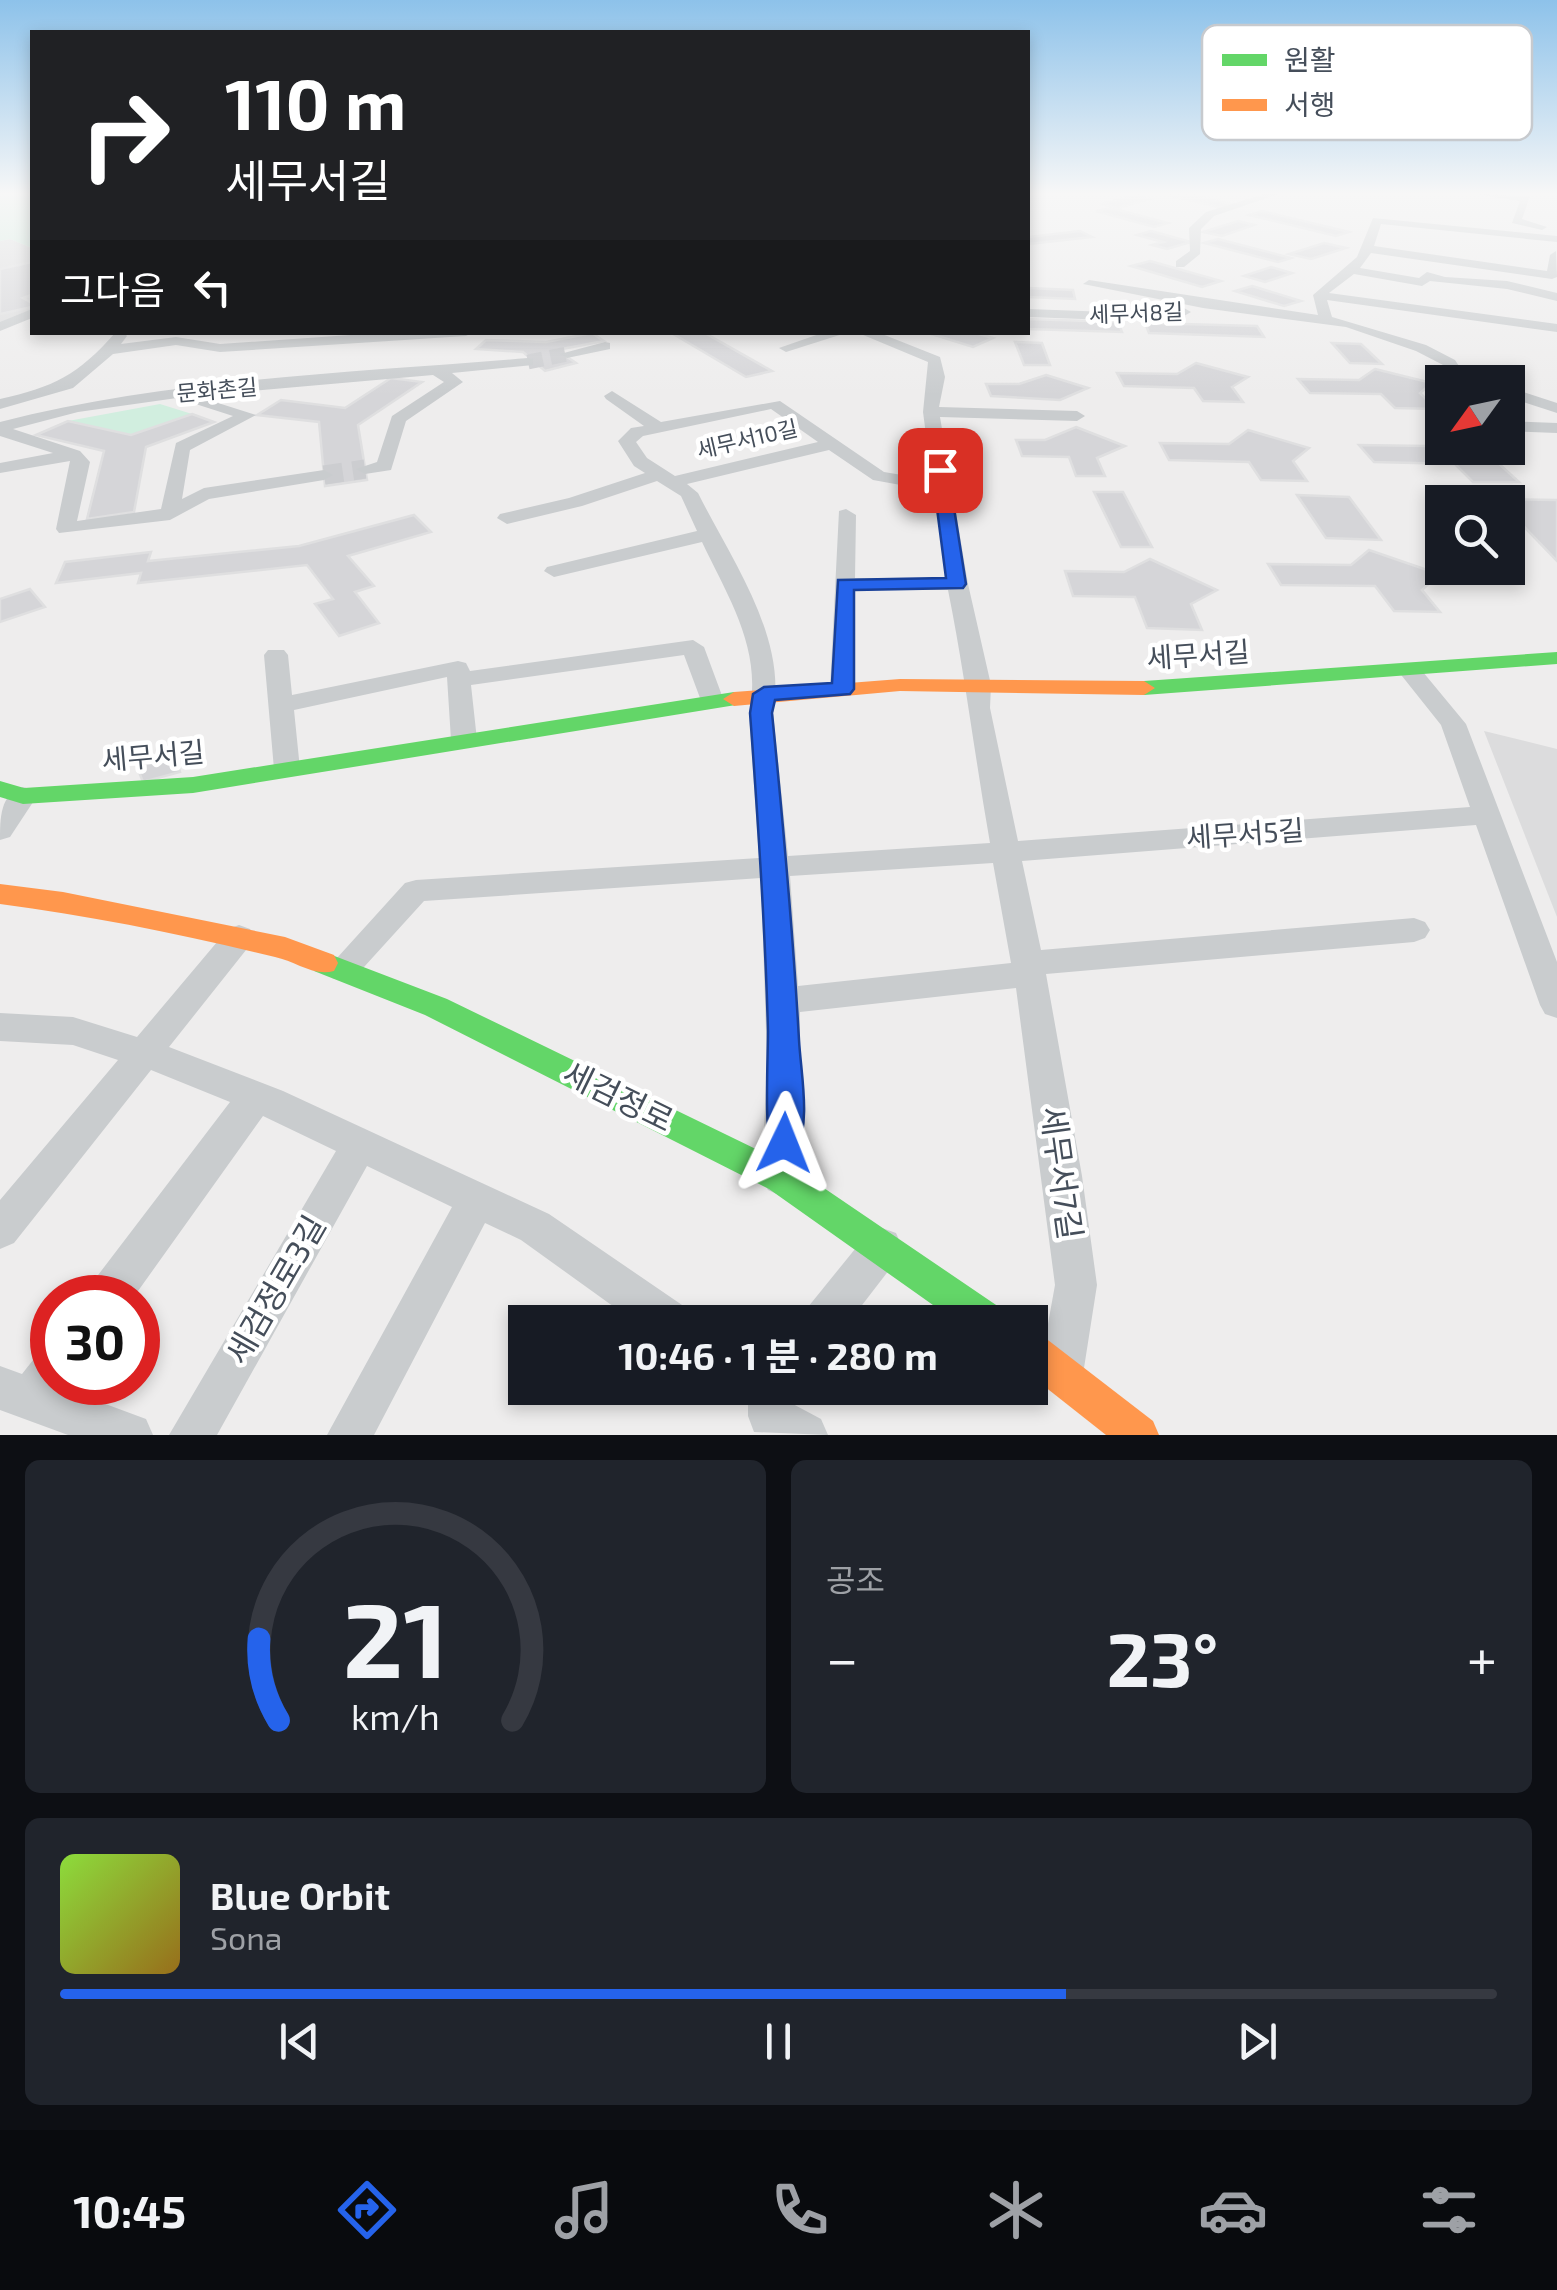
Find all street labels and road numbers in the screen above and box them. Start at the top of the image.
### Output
street label: 세무서8길 [1088,297,1184,327]
street label: 문화촌길 [175,373,258,405]
street label: 세무서10길 [694,414,800,462]
street label: 세무서길 [1145,633,1251,675]
street label: 세무서길 [100,734,206,776]
street label: 세무서5길 [1185,812,1305,854]
street label: 세검정로 [558,1052,680,1138]
street label: 세무서7길 [1035,1104,1091,1242]
street label: 세검정로3길 [217,1208,332,1370]

